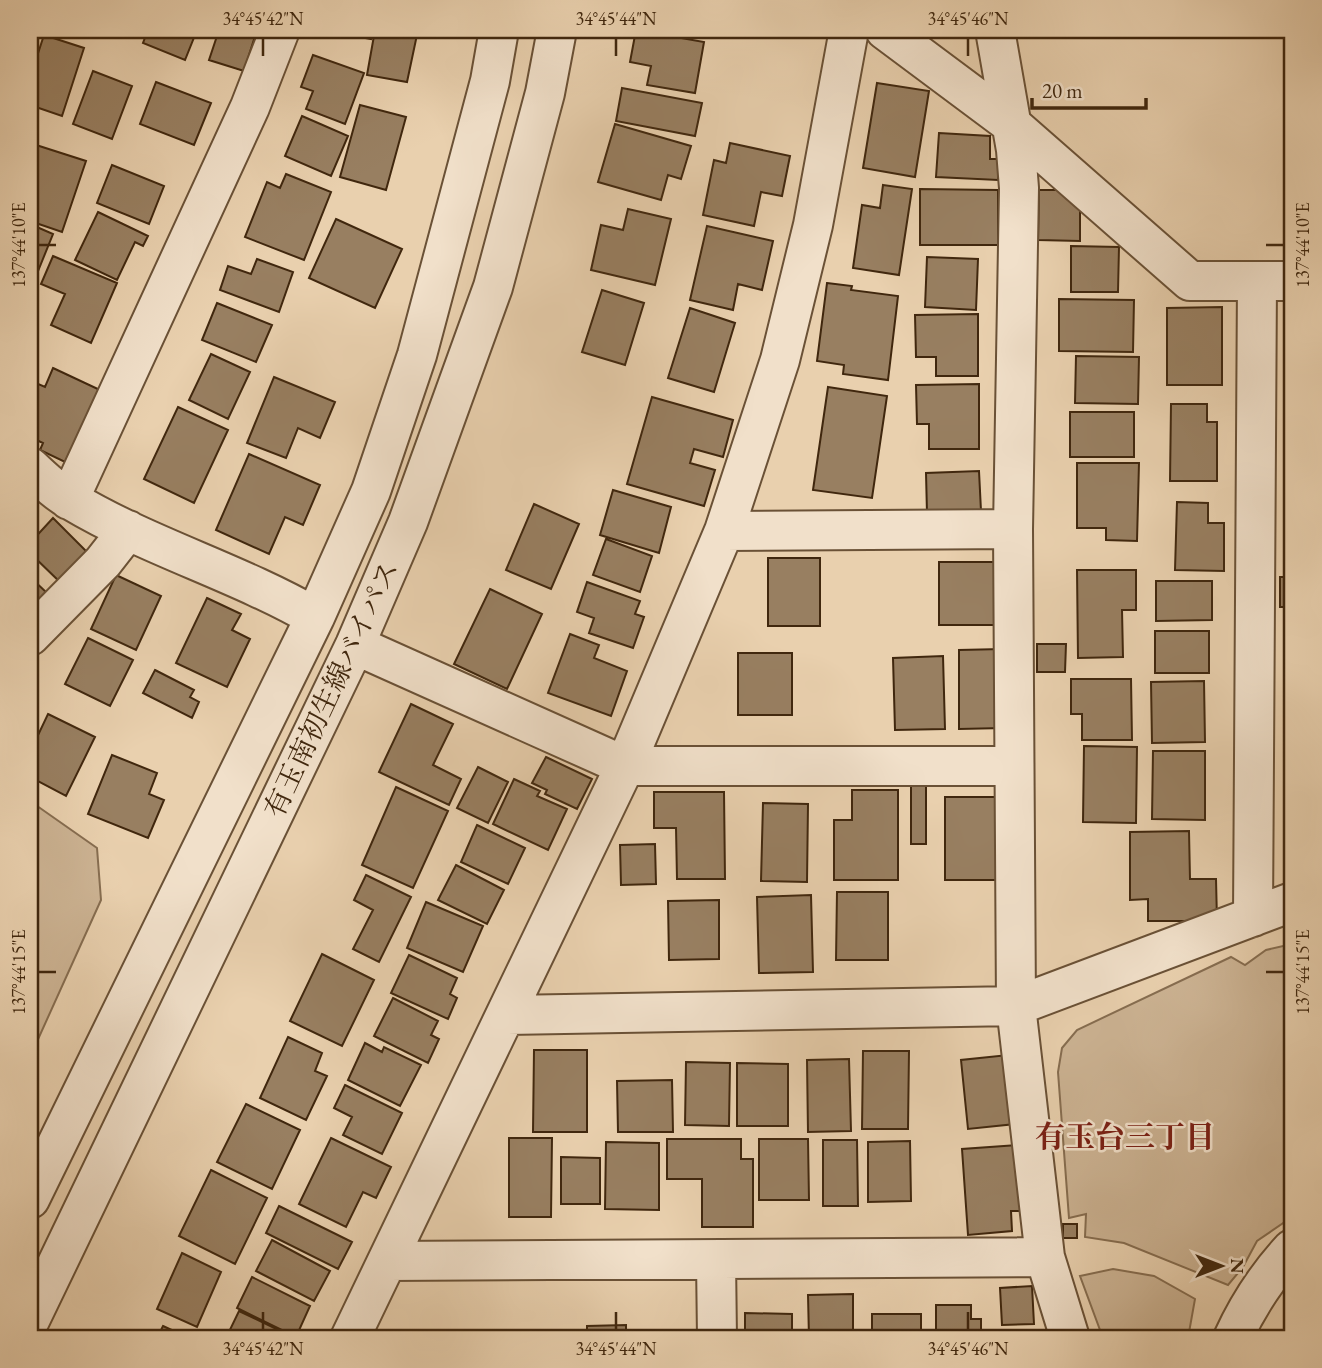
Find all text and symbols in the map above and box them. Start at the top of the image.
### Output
text: 34°45'42"N [223,7,304,30]
text: 34°45'44"N [576,7,657,30]
text: 34°45'46"N [928,7,1009,30]
scale bar [1032,66,1145,110]
text: 20 m [1042,77,1083,104]
text: 137°44'10"E [7,202,30,288]
text: 137°44'10"E [1291,202,1314,288]
street label: 有玉南初生線バイパス [256,555,406,823]
text: 137°44'15"E [7,929,30,1015]
text: 137°44'15"E [1291,929,1314,1015]
district label: 有玉台三丁目 [1035,1117,1215,1156]
north arrow [1186,1232,1256,1302]
text: N [1225,1258,1250,1274]
text: 34°45'42"N [223,1337,304,1360]
text: 34°45'44"N [576,1337,657,1360]
text: 34°45'46"N [928,1337,1009,1360]

